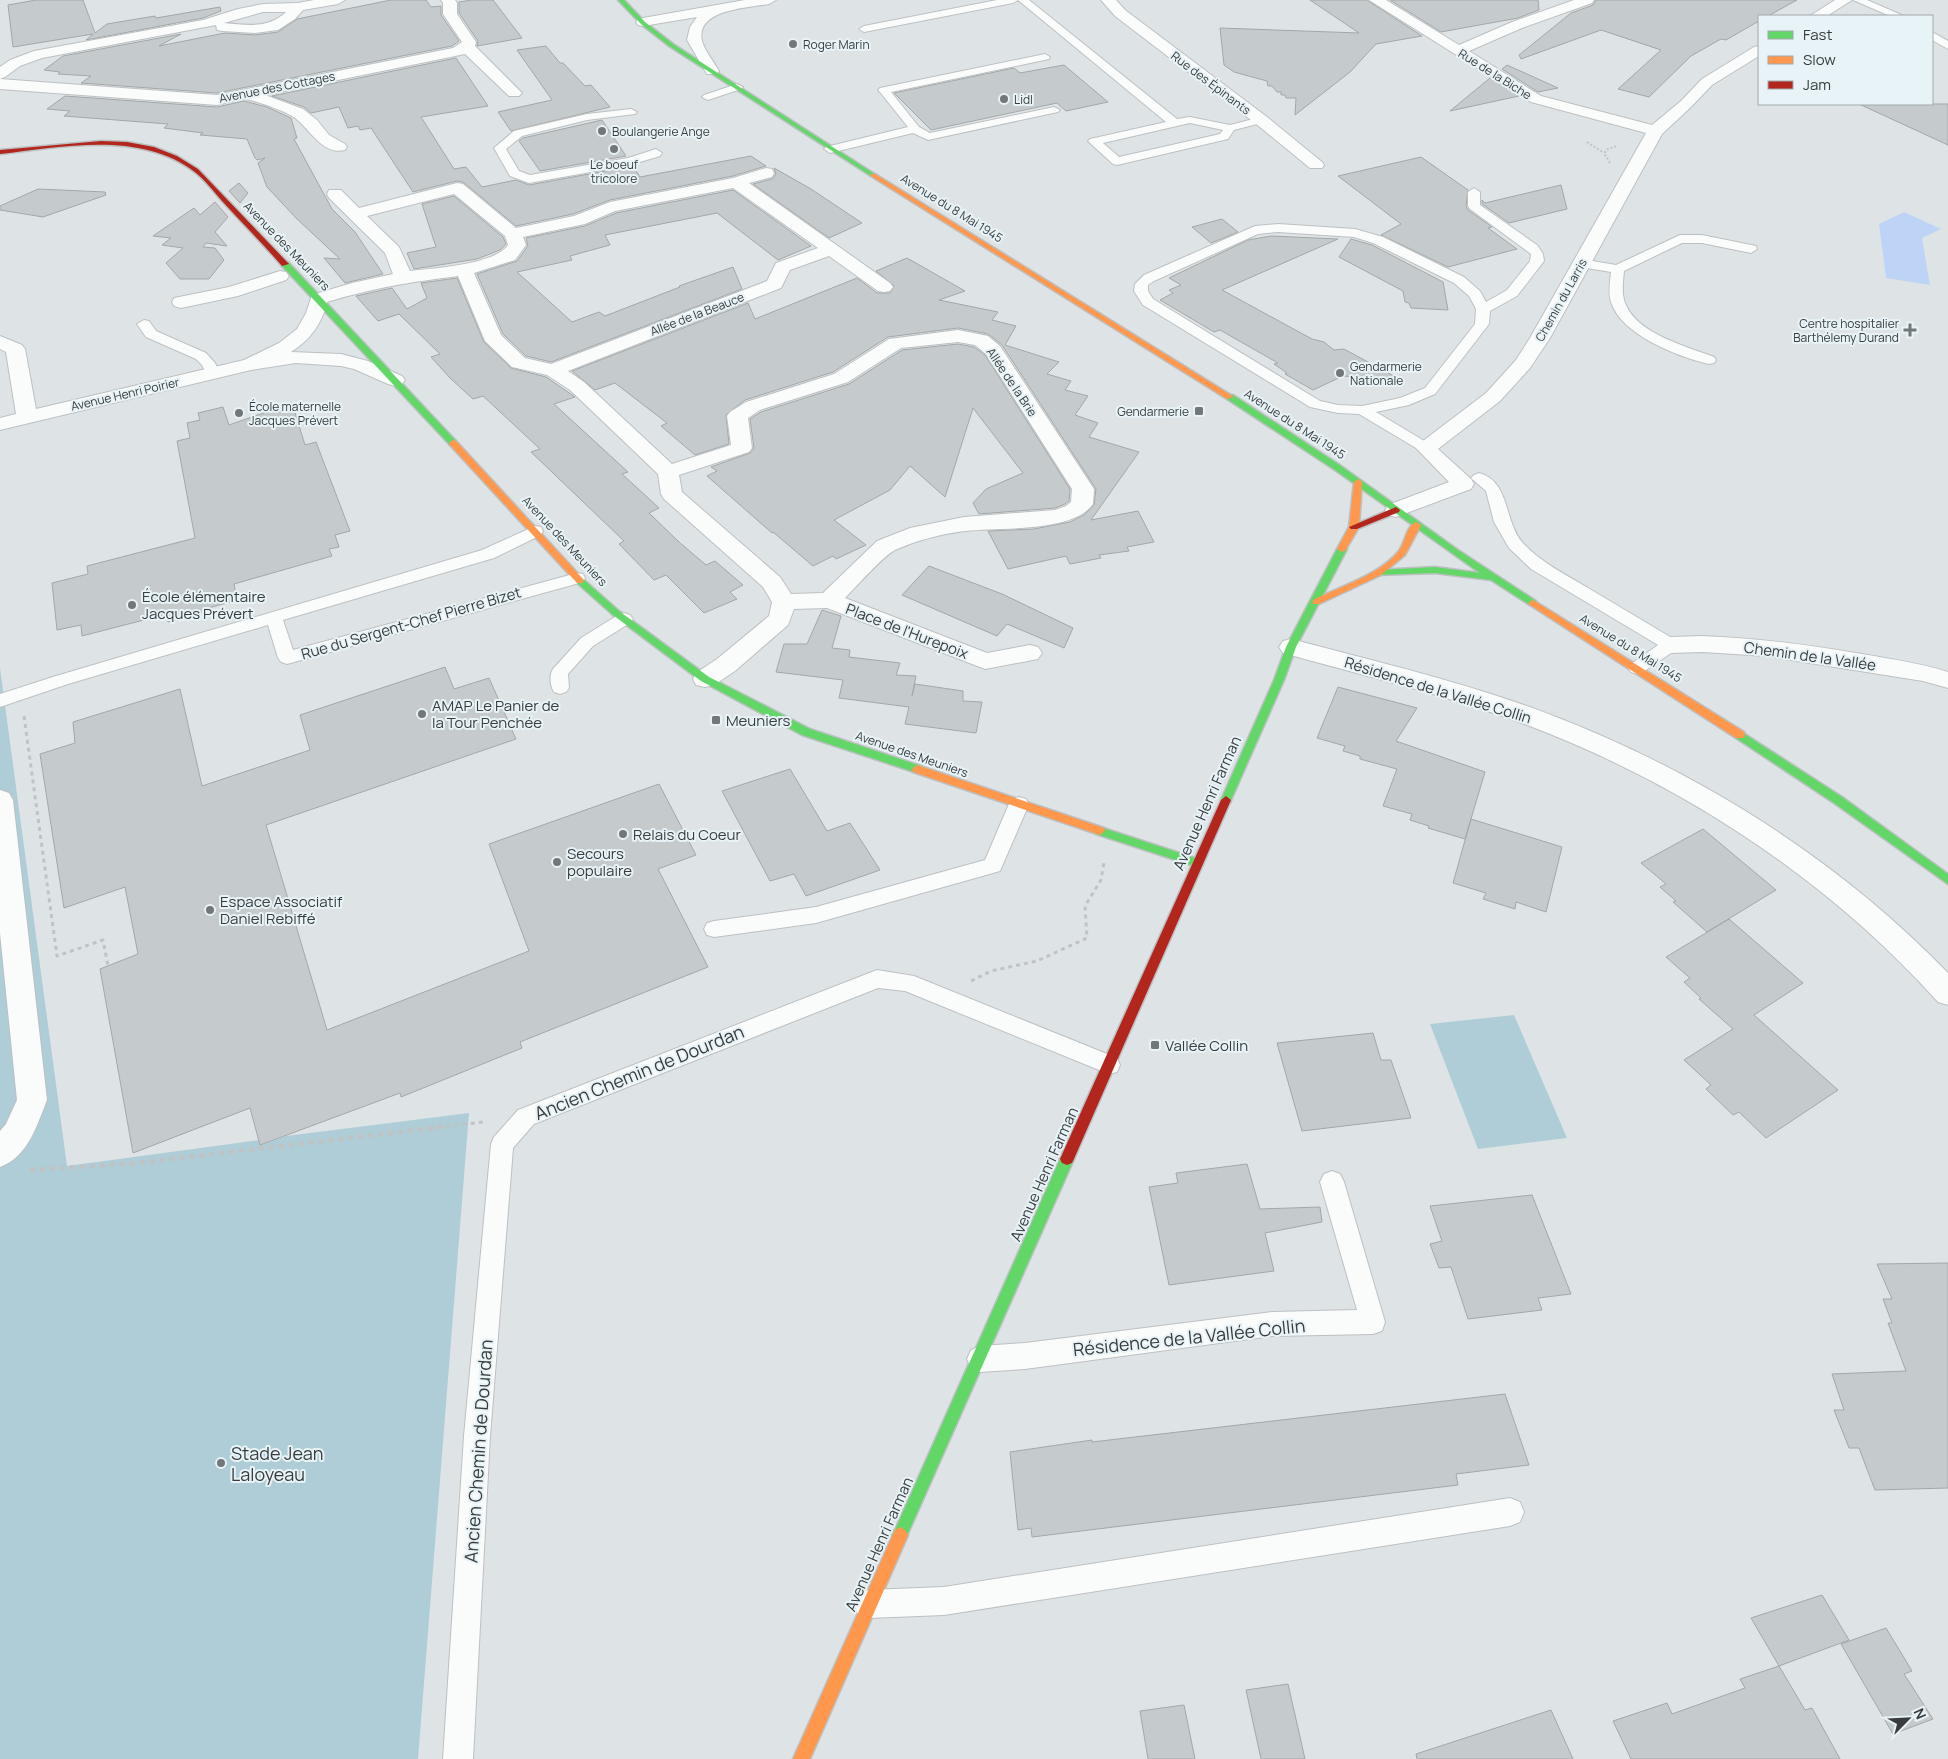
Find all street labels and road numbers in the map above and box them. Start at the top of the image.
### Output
street label: Rue de la Biche [1455,45,1535,103]
street label: Rue des Épinants [1168,47,1254,119]
street label: Avenue des Cottages [217,67,337,107]
street label: Avenue du 8 Mai 1945 [898,170,1006,246]
street label: Avenue des Meuniers [240,198,334,294]
street label: Chemin du Larris [1531,256,1591,344]
street label: Allée de la Beauce [647,288,747,340]
street label: Allée de la Brie [983,344,1041,420]
street label: Avenue Henri Poirier [69,373,182,415]
street label: Avenue du 8 Mai 1945 [1241,385,1349,463]
street label: Avenue des Meuniers [519,492,611,590]
street label: Rue du Sergent-Chef Pierre Bizet [299,581,523,665]
street label: Place de l'Hurepoix [843,598,971,664]
street label: Avenue du 8 Mai 1945 [1577,610,1685,686]
street label: Chemin de la Vallée [1743,636,1878,676]
street label: Résidence de la Vallée Collin [1342,652,1534,729]
street label: Avenue des Meuniers [854,727,970,781]
street label: Avenue Henri Farman [1168,732,1246,873]
street label: Ancien Chemin de Dourdan [531,1019,747,1125]
street label: Avenue Henri Farman [1005,1103,1083,1244]
street label: Résidence de la Vallée Collin [1072,1313,1306,1361]
street label: Ancien Chemin de Dourdan [458,1338,498,1564]
street label: Avenue Henri Farman [840,1473,918,1614]

